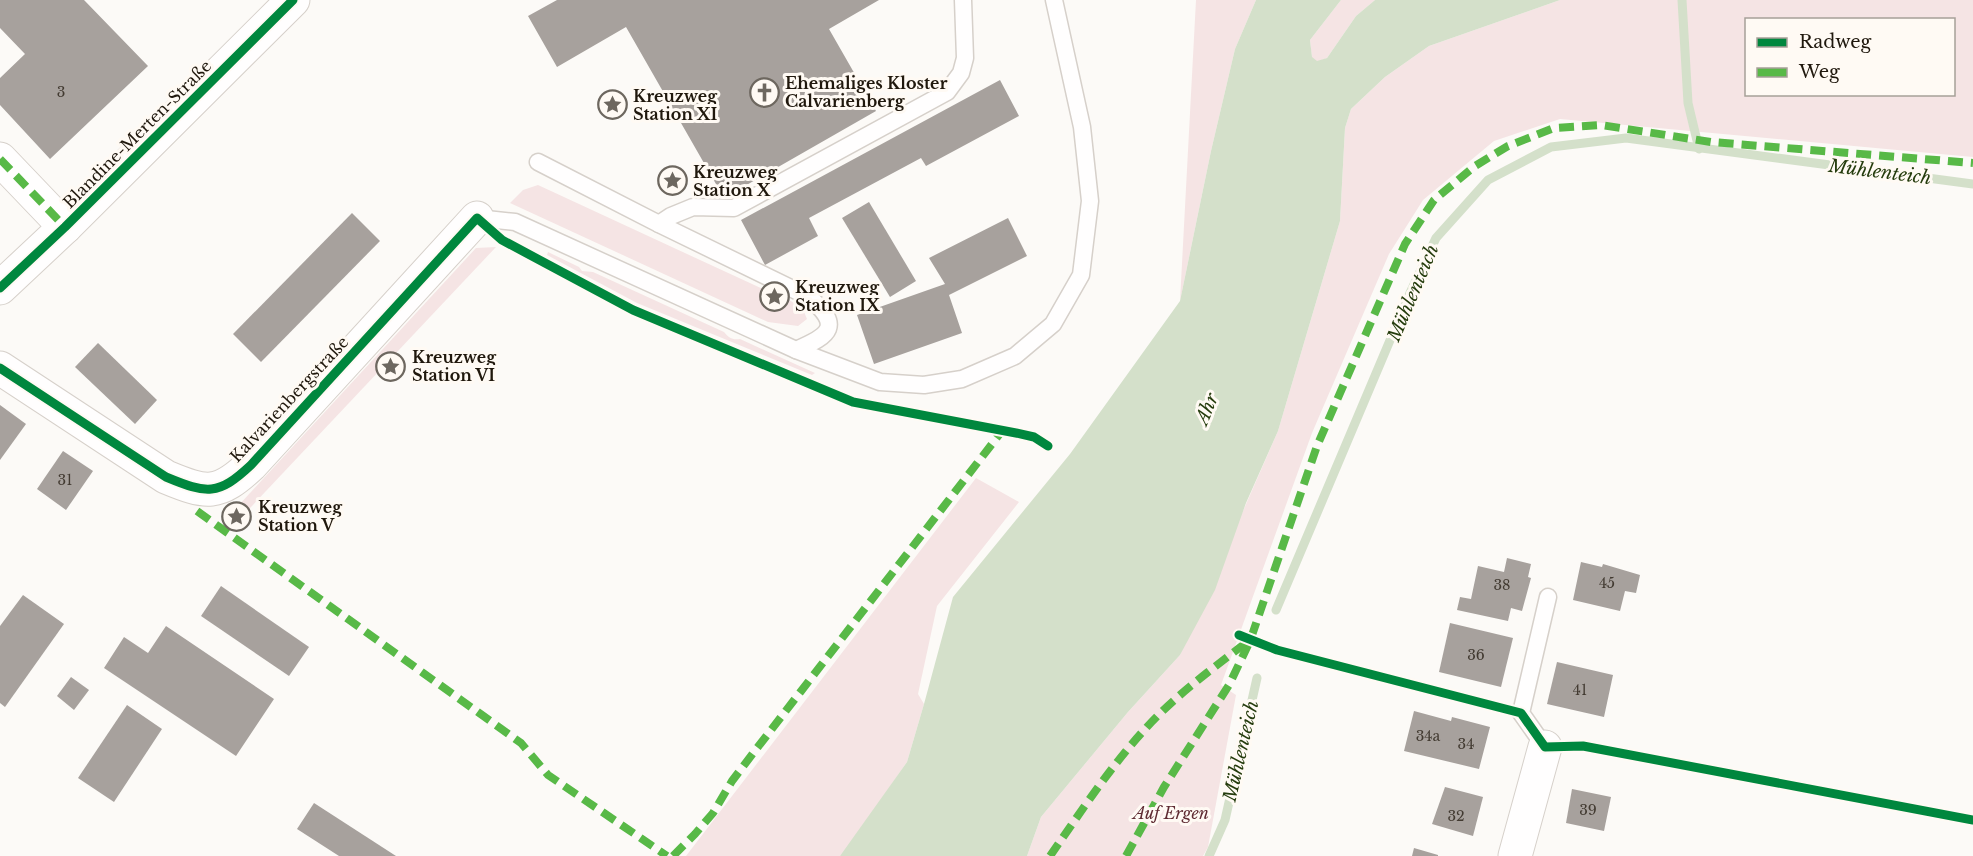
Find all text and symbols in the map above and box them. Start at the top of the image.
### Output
legend [1745,18,1955,96]
text: Radweg [1799,31,1872,53]
street label: Blandine-Merten-Straße [59,56,215,212]
text: Weg [1798,61,1840,83]
place label: Ehemaliges Kloster Calvarienberg [785,73,947,111]
church icon: Ehemaliges Kloster Calvarienberg [748,76,780,108]
house number: 3 [57,83,65,101]
place label: Kreuzweg Station XI [633,86,718,124]
place icon: Kreuzweg Station XI [596,89,628,121]
water label: Mühlenteich [1827,155,1932,189]
place label: Kreuzweg Station X [693,162,778,200]
place icon: Kreuzweg Station X [656,165,688,197]
water label: Mühlenteich [1382,241,1443,346]
place label: Kreuzweg Station IX [795,277,880,315]
place icon: Kreuzweg Station IX [758,280,790,312]
street label: Kalvarienbergstraße [225,332,353,466]
place label: Kreuzweg Station VI [412,347,497,385]
place icon: Kreuzweg Station VI [375,350,407,382]
water label: Ahr [1190,390,1223,430]
house number: 31 [58,471,72,489]
place label: Kreuzweg Station V [258,497,343,535]
place icon: Kreuzweg Station V [221,500,253,532]
house number: 45 [1599,574,1615,592]
house number: 38 [1493,576,1511,594]
house number: 36 [1467,646,1485,664]
house number: 41 [1573,681,1587,699]
water label: Mühlenteich [1218,698,1263,805]
house number: 34a [1416,727,1441,745]
house number: 34 [1458,735,1474,753]
house number: 39 [1579,801,1597,819]
park label: Auf Ergen [1131,803,1209,823]
house number: 32 [1447,807,1465,825]

